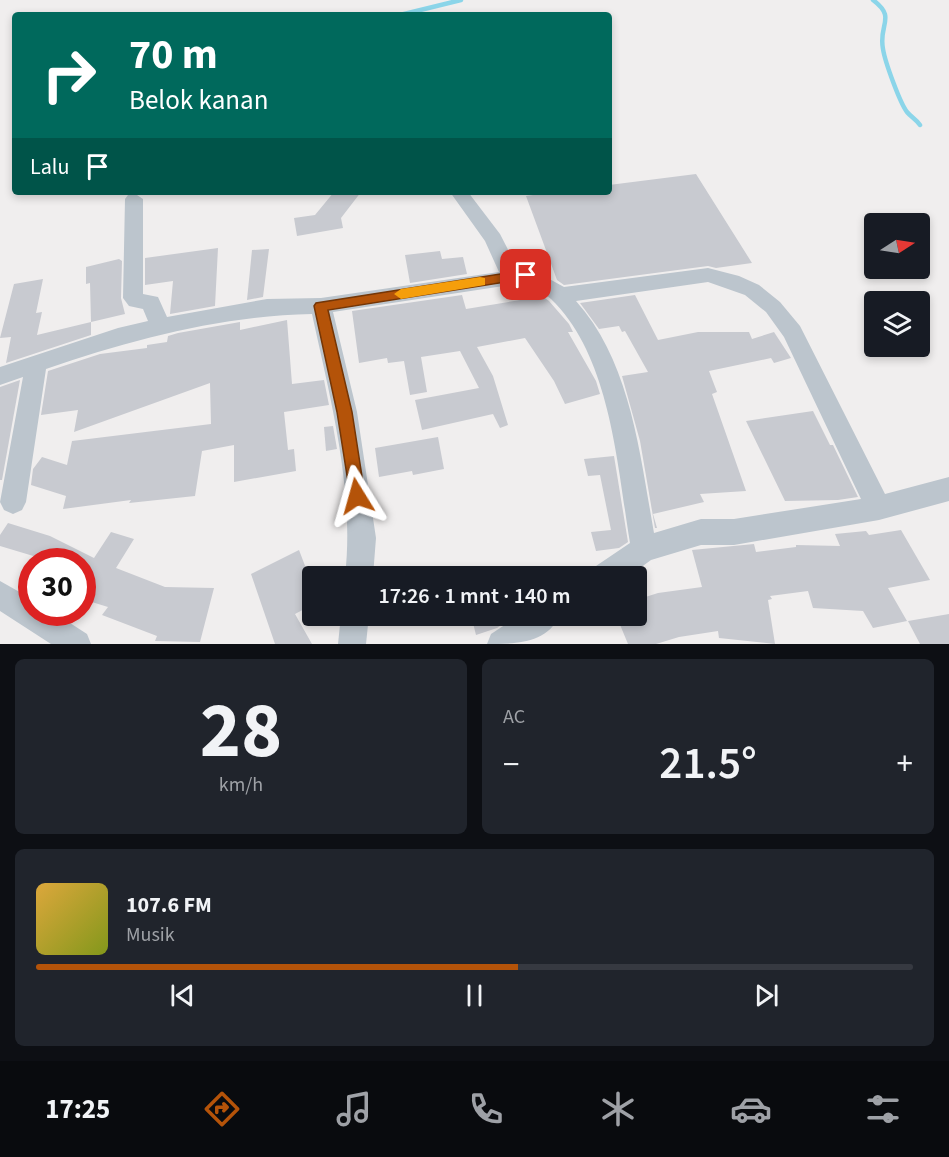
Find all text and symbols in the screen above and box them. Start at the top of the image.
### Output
text: 70 m [129,25,218,85]
icon: right [30,36,108,114]
text: Belok kanan [129,81,268,120]
icon: arrive [81,150,114,183]
text: Lalu [30,151,69,183]
north arrow [864,213,930,279]
map controls [864,213,930,357]
pin [500,249,551,300]
icon: arrive [509,258,542,291]
button: layers [864,291,930,357]
position arrow [325,464,389,528]
speed limit sign: 30 [18,548,96,626]
text: 17:26 · 1 mnt · 140 m [378,580,571,612]
text: 28 [200,676,282,787]
text: AC [503,703,525,731]
text: 21.5° [659,732,757,796]
text: − [503,741,519,788]
text: + [897,741,913,788]
text: km/h [219,771,263,799]
text: 107.6 FM [126,889,212,921]
text: Musik [126,921,175,949]
icon: previous [166,979,199,1012]
icon: pause [458,979,491,1012]
icon: next [750,979,783,1012]
icon: directions [201,1088,243,1130]
icon: music [333,1088,375,1130]
icon: phone [465,1088,507,1130]
icon: climate [597,1088,639,1130]
icon: car [730,1088,772,1130]
icon: filters [862,1088,904,1130]
text: 17:25 [45,1090,110,1129]

